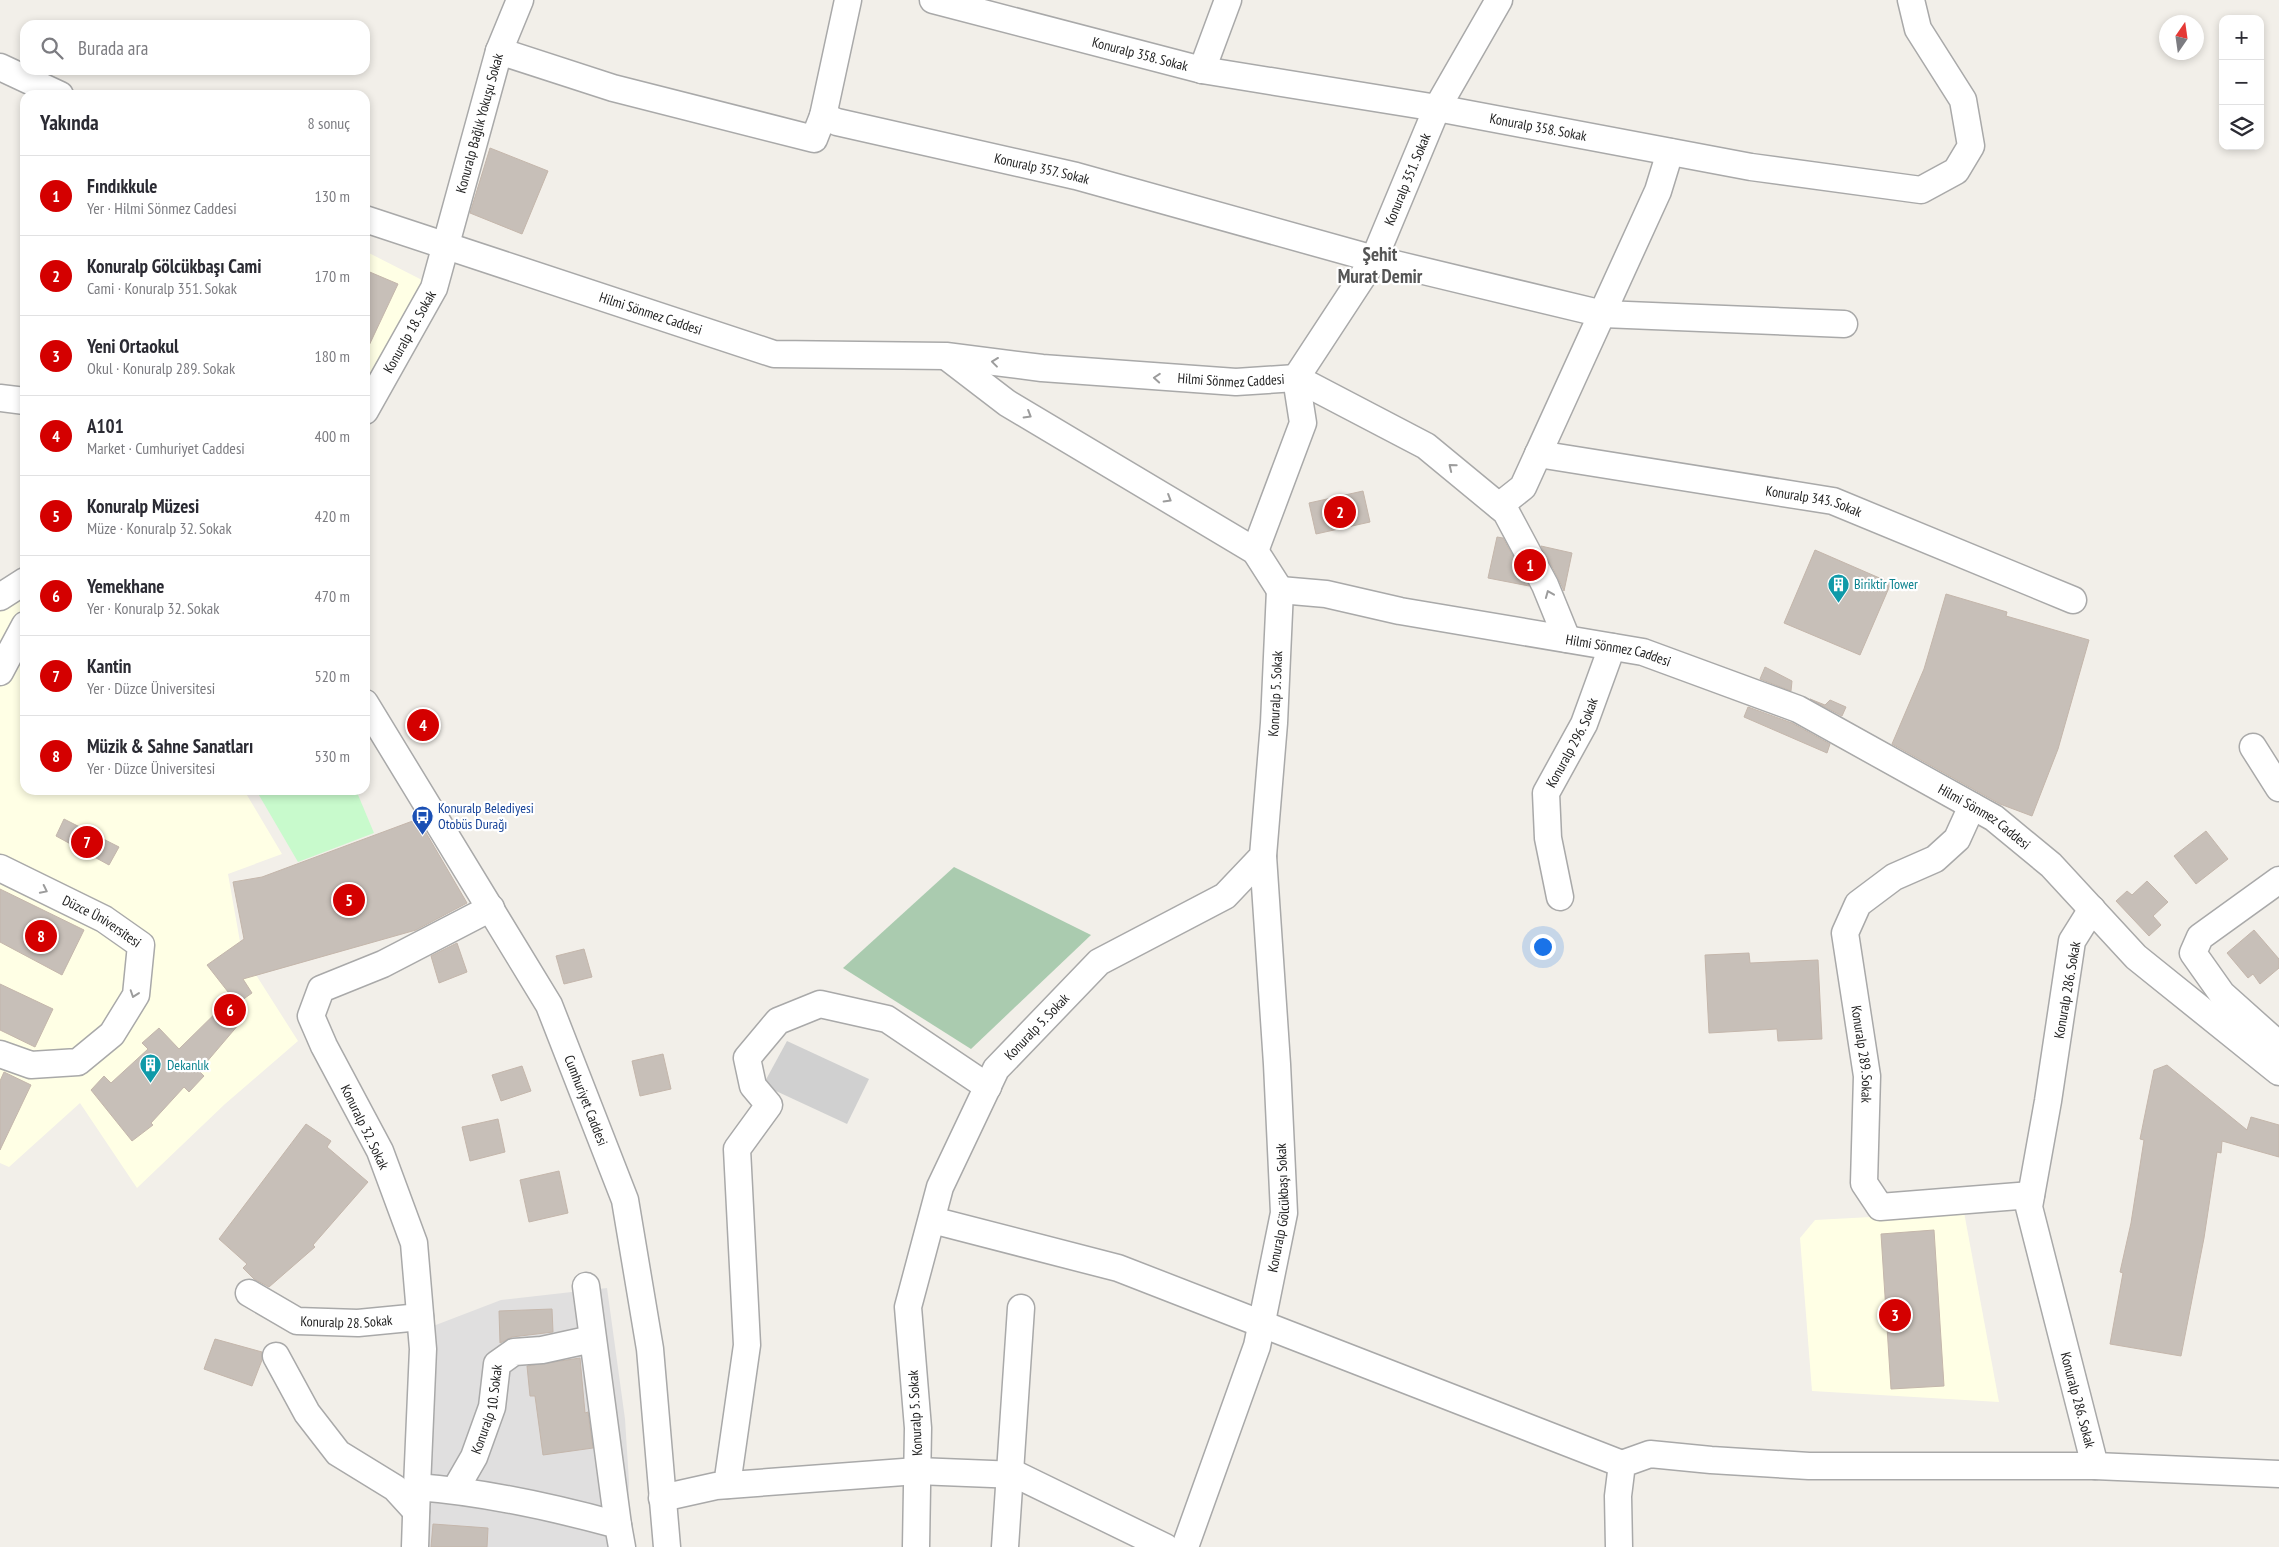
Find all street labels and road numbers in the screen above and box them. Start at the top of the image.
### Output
street label: Konuralp 358. Sokak [1090,33,1191,75]
street label: Konuralp Bağlık Yokuşu Sokak [451,51,507,195]
street label: Konuralp 358. Sokak [1488,109,1589,145]
street label: Konuralp 351. Sokak [1380,130,1435,228]
street label: Konuralp 357. Sokak [993,149,1092,188]
street label: Konuralp 18. Sokak [379,287,440,376]
street label: Hilmi Sönmez Caddesi [597,288,705,339]
street label: Hilmi Sönmez Caddesi [1177,369,1285,391]
street label: Konuralp 343. Sokak [1764,481,1865,521]
street label: Hilmi Sönmez Caddesi [1564,630,1673,670]
street label: Konuralp 5. Sokak [1264,650,1286,737]
street label: Konuralp 296. Sokak [1542,695,1602,791]
street label: Hilmi Sönmez Caddesi [1935,780,2034,853]
street label: Düzce Üniversitesi [60,891,145,951]
street label: Konuralp 286. Sokak [2050,939,2084,1040]
street label: Konuralp 5. Sokak [1001,989,1073,1064]
street label: Konuralp 289. Sokak [1847,1004,1876,1104]
street label: Cumhuriyet Caddesi [560,1052,612,1148]
street label: Konuralp 32. Sokak [337,1082,394,1173]
street label: Konuralp Gölcükbaşı Sokak [1263,1142,1293,1274]
street label: Konuralp 28. Sokak [300,1311,394,1332]
street label: Konuralp 286. Sokak [2057,1350,2100,1450]
street label: Konuralp 10. Sokak [467,1363,506,1456]
street label: Konuralp 5. Sokak [904,1369,926,1456]

